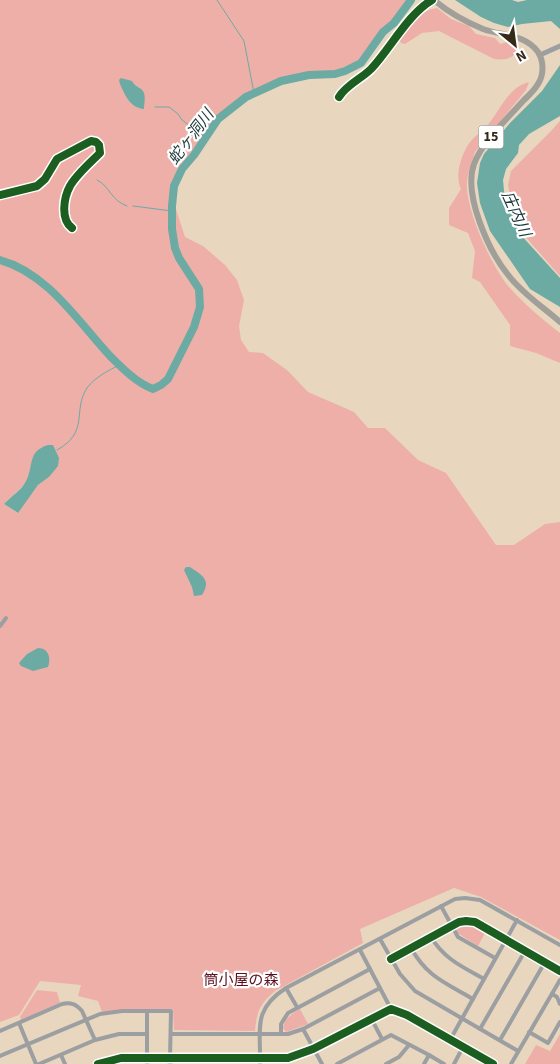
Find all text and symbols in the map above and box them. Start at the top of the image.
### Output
north arrow [490,20,540,70]
text: N [512,44,530,66]
water label: 蛇ヶ洞川 [163,103,220,169]
road number: 15 [478,125,504,148]
water label: 庄内川 [496,188,537,242]
park label: 筒小屋の森 [203,970,279,991]

